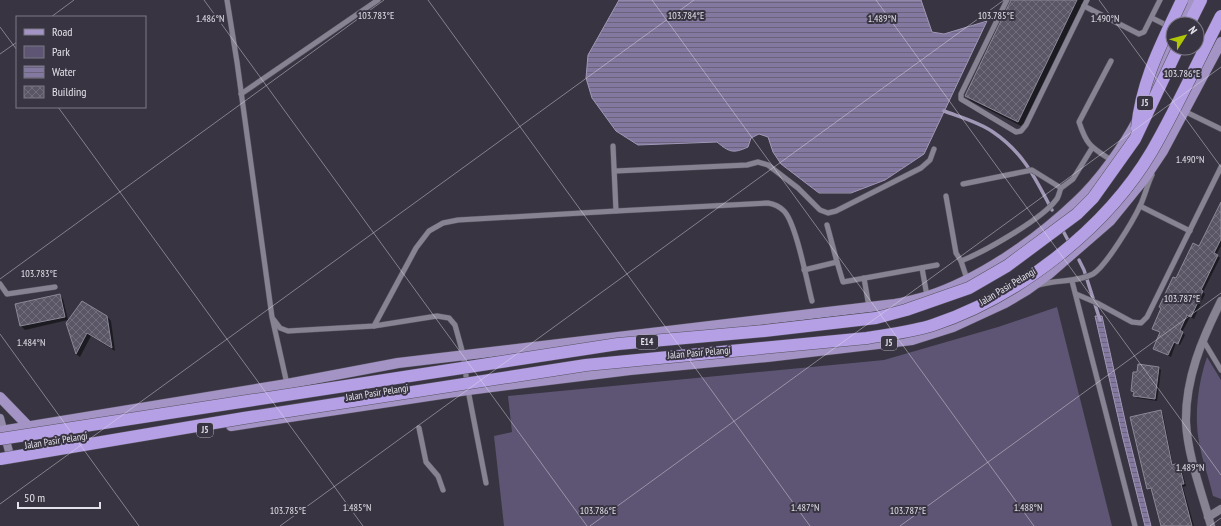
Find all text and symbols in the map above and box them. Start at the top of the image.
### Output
text: 103.783°E [358,9,394,22]
text: 103.784°E [668,9,704,22]
text: 103.785°E [978,9,1014,22]
text: 1.486°N [196,12,224,25]
text: 1.489°N [868,12,896,25]
text: 1.490°N [1091,12,1119,25]
legend [16,16,146,108]
north arrow [1165,16,1205,56]
text: Road [52,24,72,39]
text: N [1186,24,1201,37]
text: Park [52,44,70,59]
text: Water [52,64,77,79]
text: 103.786°E [1164,67,1200,80]
text: Building [52,84,87,99]
road number: J5 [1137,96,1153,110]
text: 1.490°N [1176,153,1204,166]
street label: Jalan Pasir Pelangi [976,265,1038,309]
text: 103.783°E [21,267,57,280]
text: 103.787°E [1164,292,1200,305]
road number: E14 [636,335,658,349]
text: 1.484°N [17,336,45,349]
road number: J5 [881,336,897,350]
street label: Jalan Pasir Pelangi [666,343,731,362]
street label: Jalan Pasir Pelangi [344,381,409,404]
road number: J5 [197,423,213,437]
street label: Jalan Pasir Pelangi [23,429,88,452]
text: 1.489°N [1176,461,1204,474]
scale bar [18,484,100,510]
text: 50 m [24,490,45,505]
text: 1.485°N [343,501,371,514]
text: 1.487°N [791,501,819,514]
text: 1.488°N [1014,501,1042,514]
text: 103.785°E [270,504,306,517]
text: 103.786°E [580,504,616,517]
text: 103.787°E [890,504,926,517]

